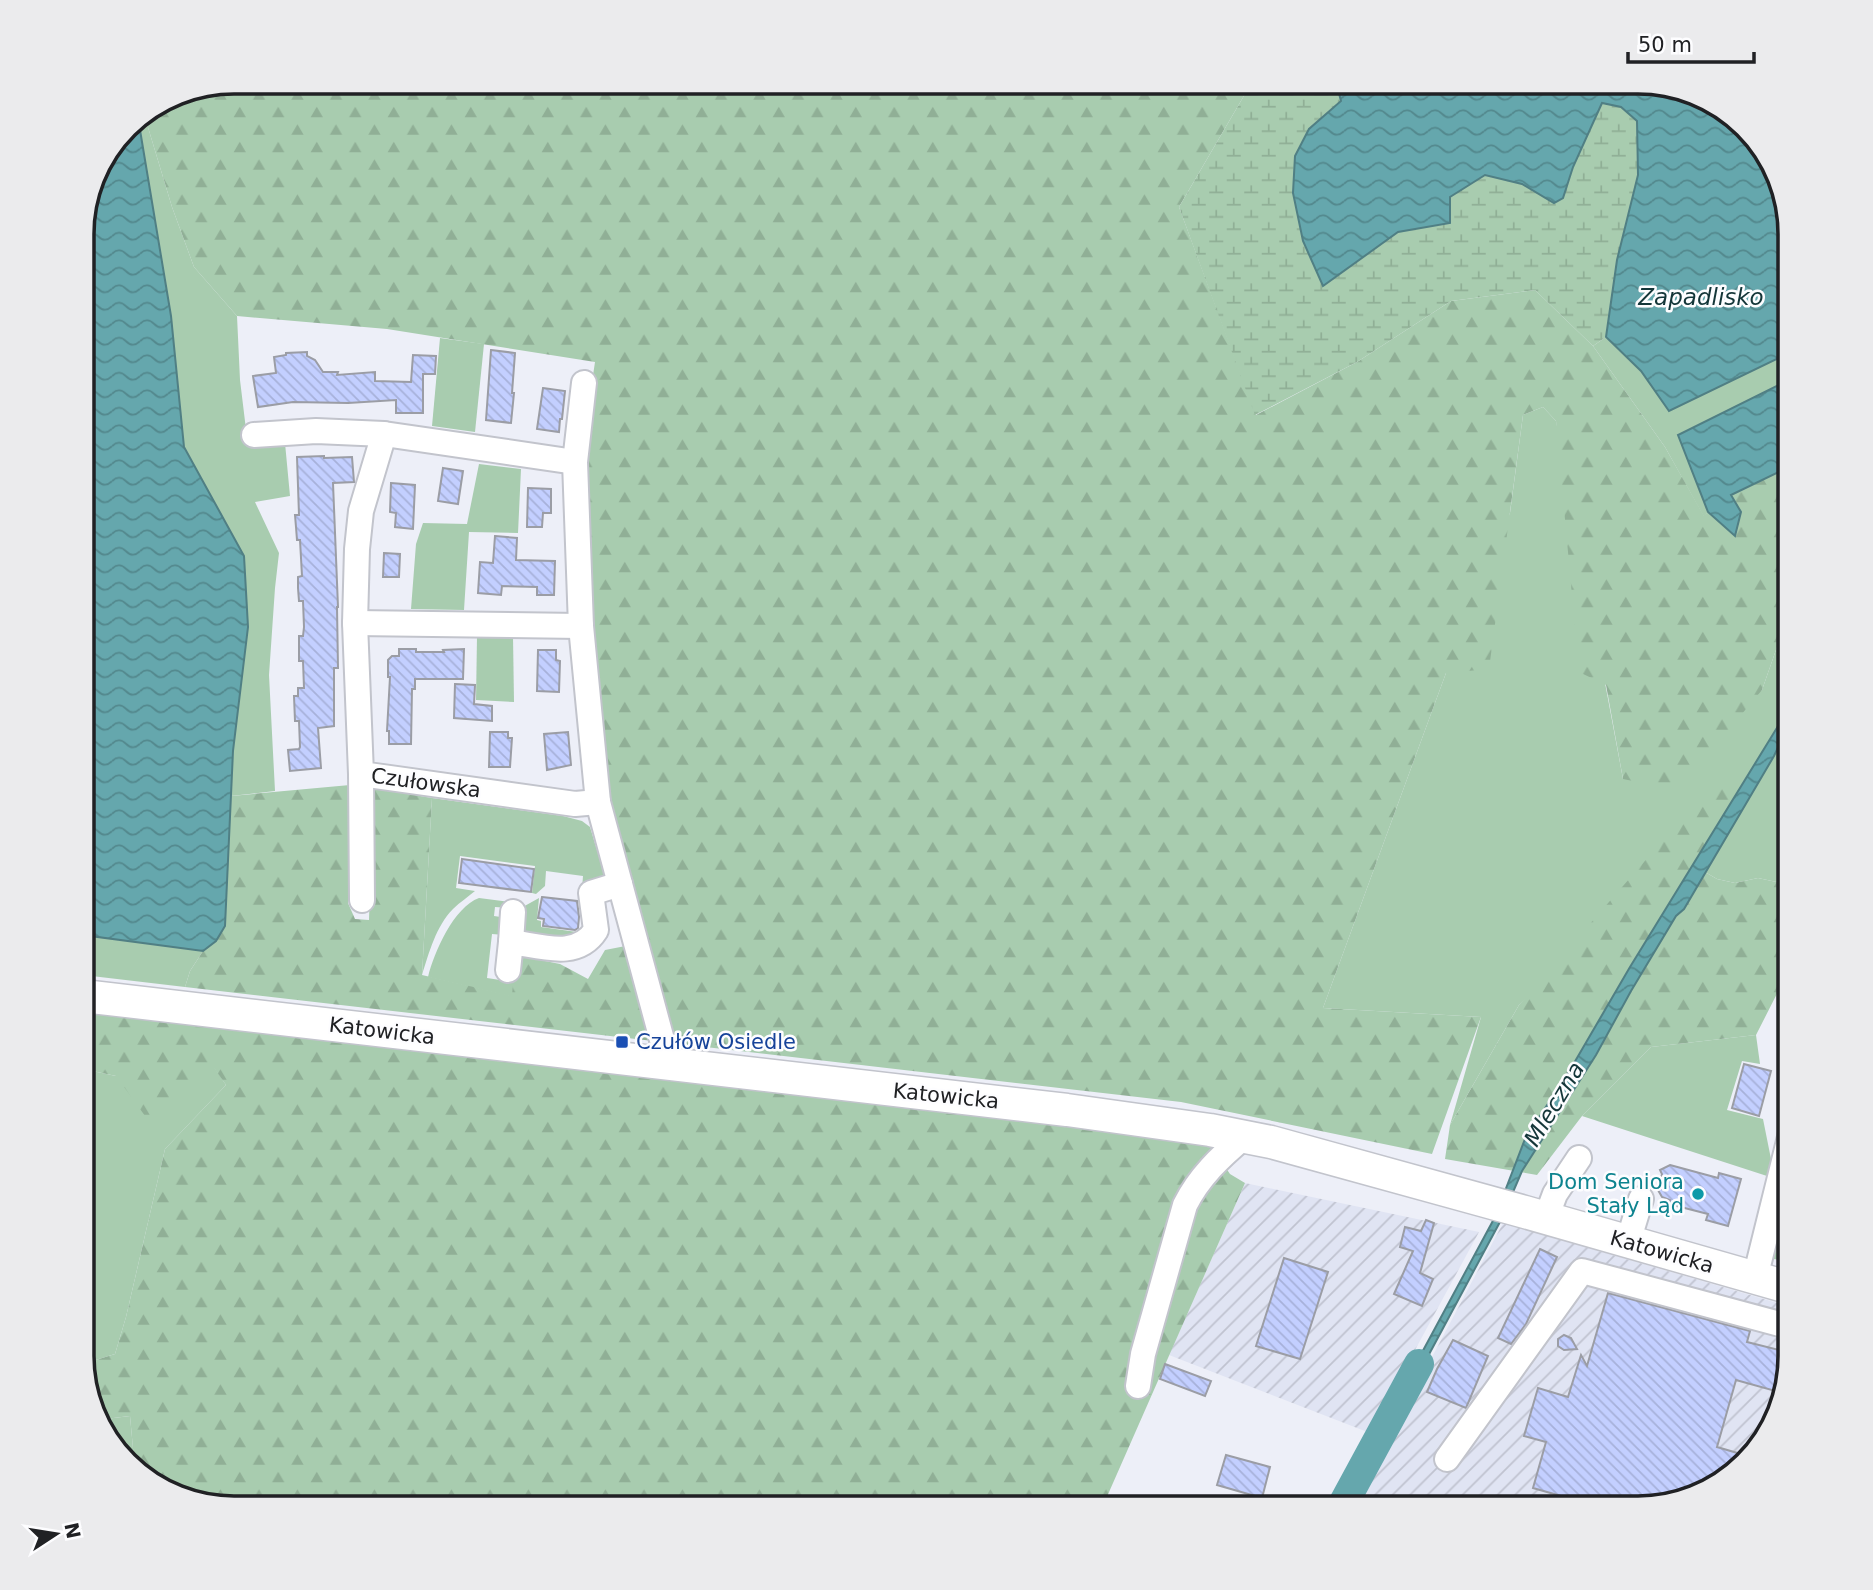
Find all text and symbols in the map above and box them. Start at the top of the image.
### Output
scale bar [1628,21,1754,65]
text: 50 m [1638,33,1692,57]
water label: Zapadlisko [1637,284,1764,310]
street label: Czułowska [370,763,482,803]
street label: Katowicka [328,1013,436,1049]
place label: Czułów Osiedle [636,1030,796,1054]
marker: Czułów Osiedle [614,1034,630,1050]
water label: Mleczna [1519,1057,1589,1151]
street label: Katowicka [892,1078,1000,1114]
place label: Dom Seniora Stały Ląd [1548,1170,1684,1218]
marker: Dom Seniora Stały Ląd [1690,1186,1706,1202]
street label: Katowicka [1607,1226,1717,1278]
north arrow [21,1499,91,1569]
text: N [60,1520,85,1541]

